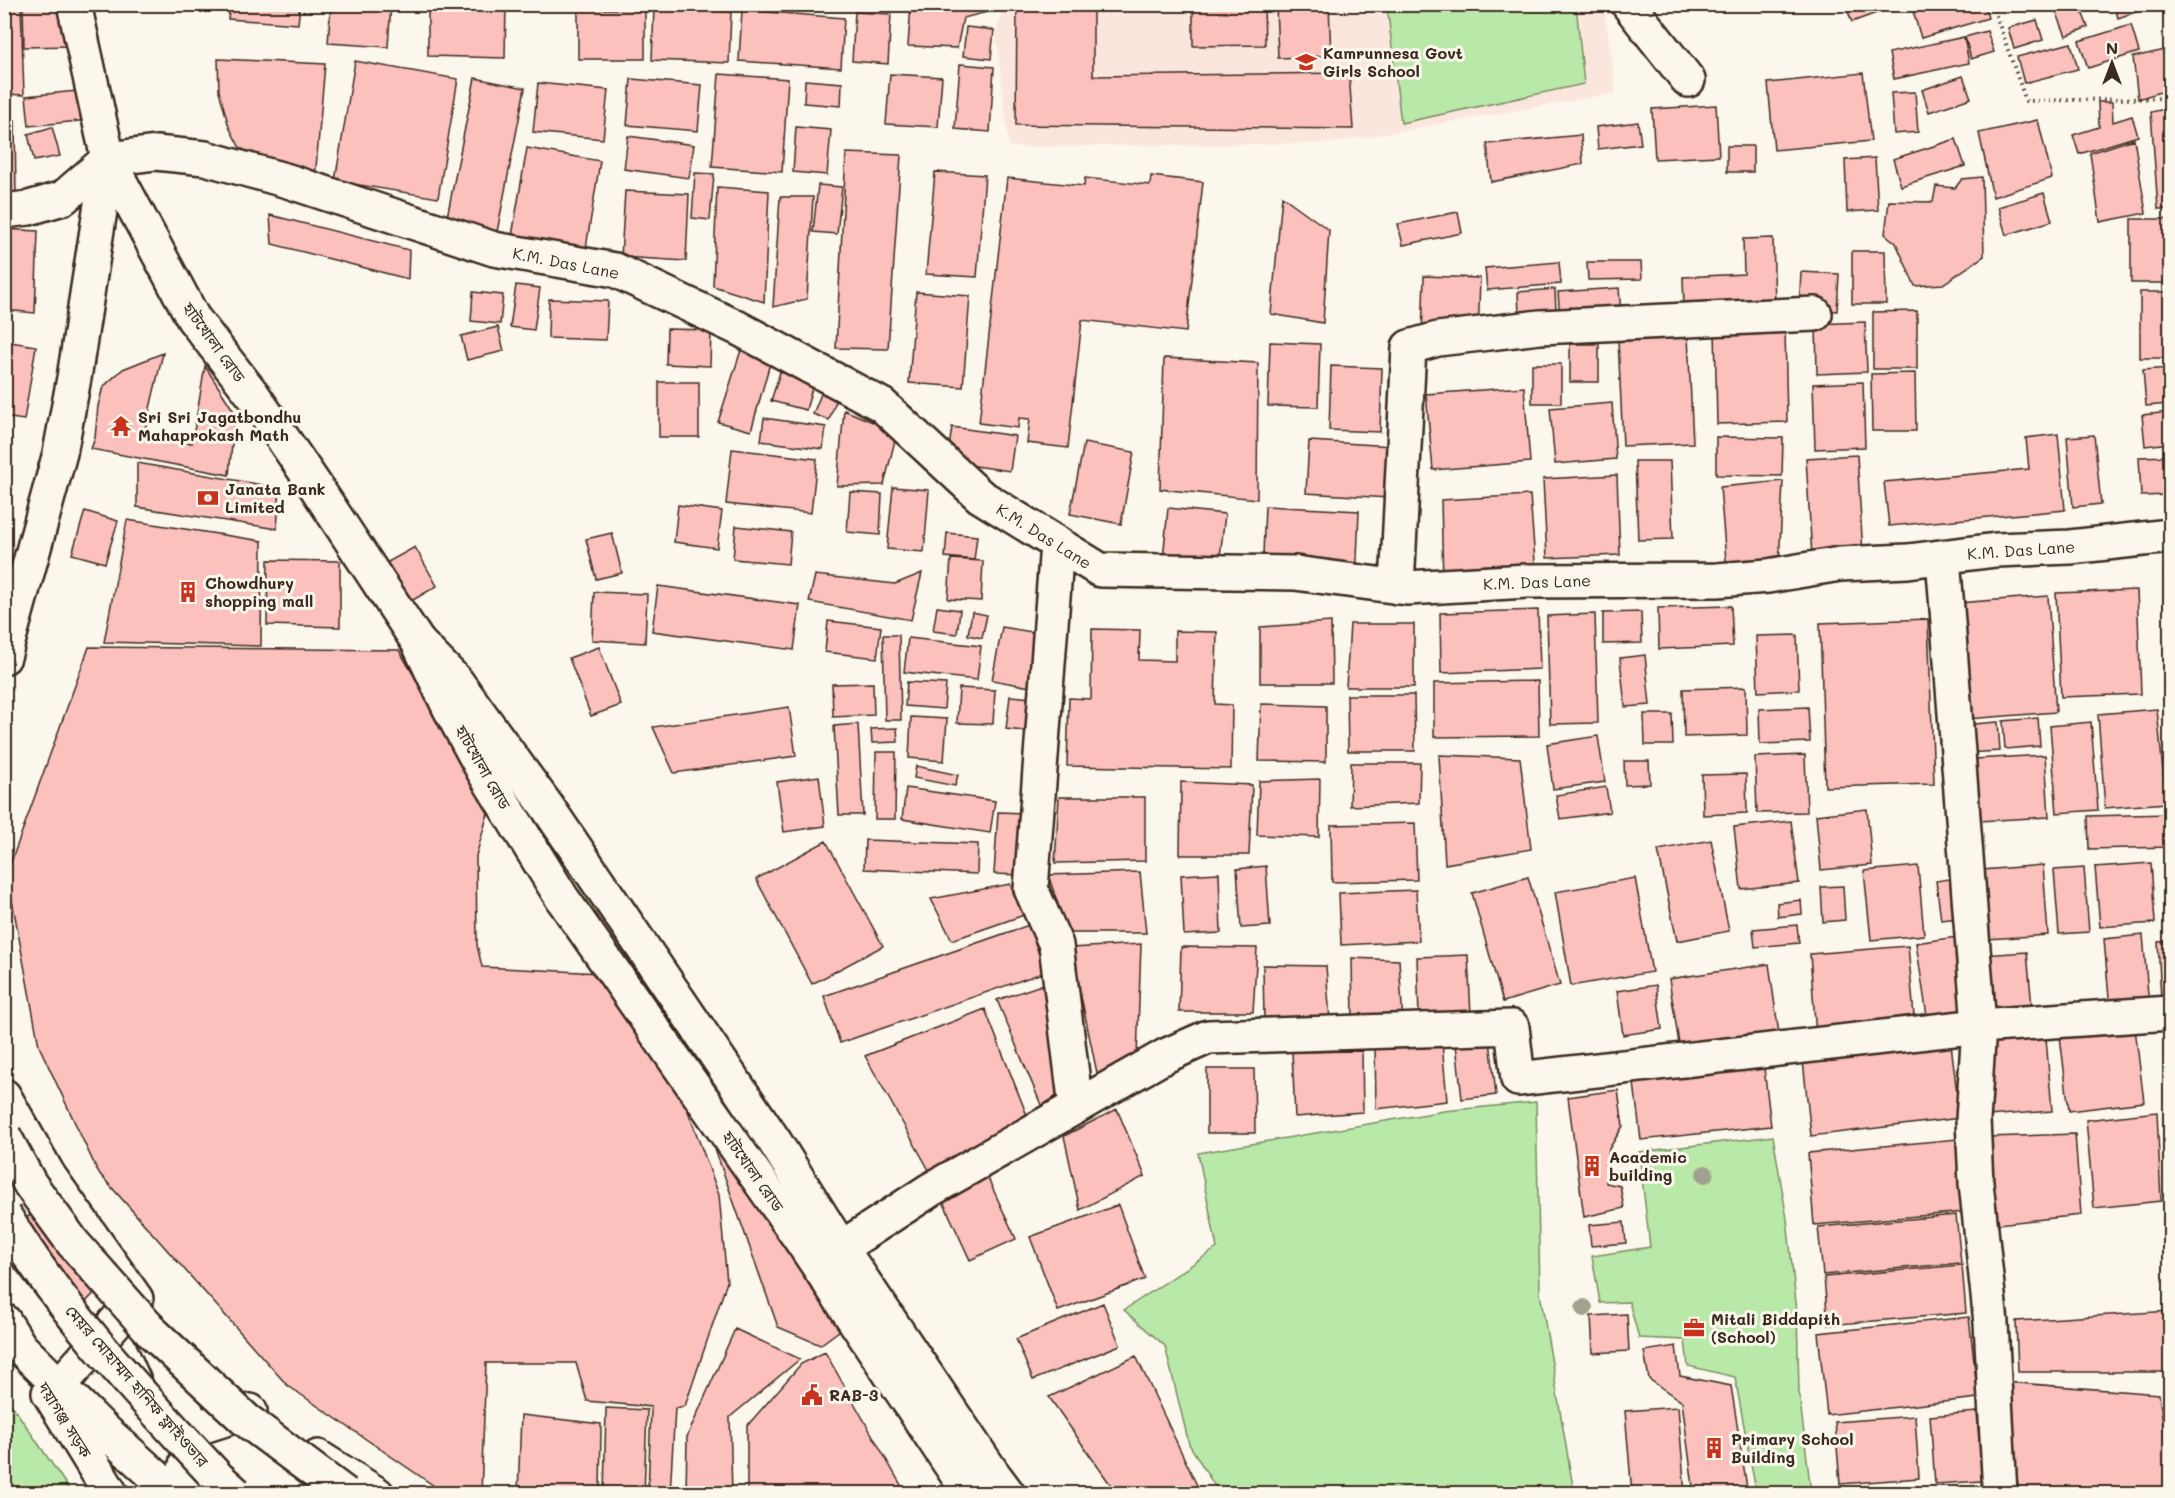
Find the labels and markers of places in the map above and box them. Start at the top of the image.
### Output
place label: Kamrunnesa Govt Girls School [1323,42,1463,81]
school or university icon: Kamrunnesa Govt Girls School [1294,50,1318,74]
place label: Sri Sri Jagatbondhu Mahaprokash Math [138,406,302,445]
temple icon: Sri Sri Jagatbondhu Mahaprokash Math [109,414,133,438]
place label: Janata Bank Limited [225,478,325,517]
bank icon: Janata Bank Limited [196,486,220,510]
place label: Chowdhury shopping mall [205,572,313,611]
building icon: Chowdhury shopping mall [176,580,200,604]
place label: Academic building [1609,1146,1687,1185]
building icon: Academic building [1580,1154,1604,1178]
place label: Mitali Biddapith (School) [1711,1308,1840,1347]
office icon: Mitali Biddapith (School) [1682,1316,1706,1340]
public building icon: RAB-3 [800,1383,824,1407]
place label: RAB-3 [829,1384,879,1405]
place label: Primary School Building [1731,1428,1854,1467]
building icon: Primary School Building [1702,1436,1726,1460]

